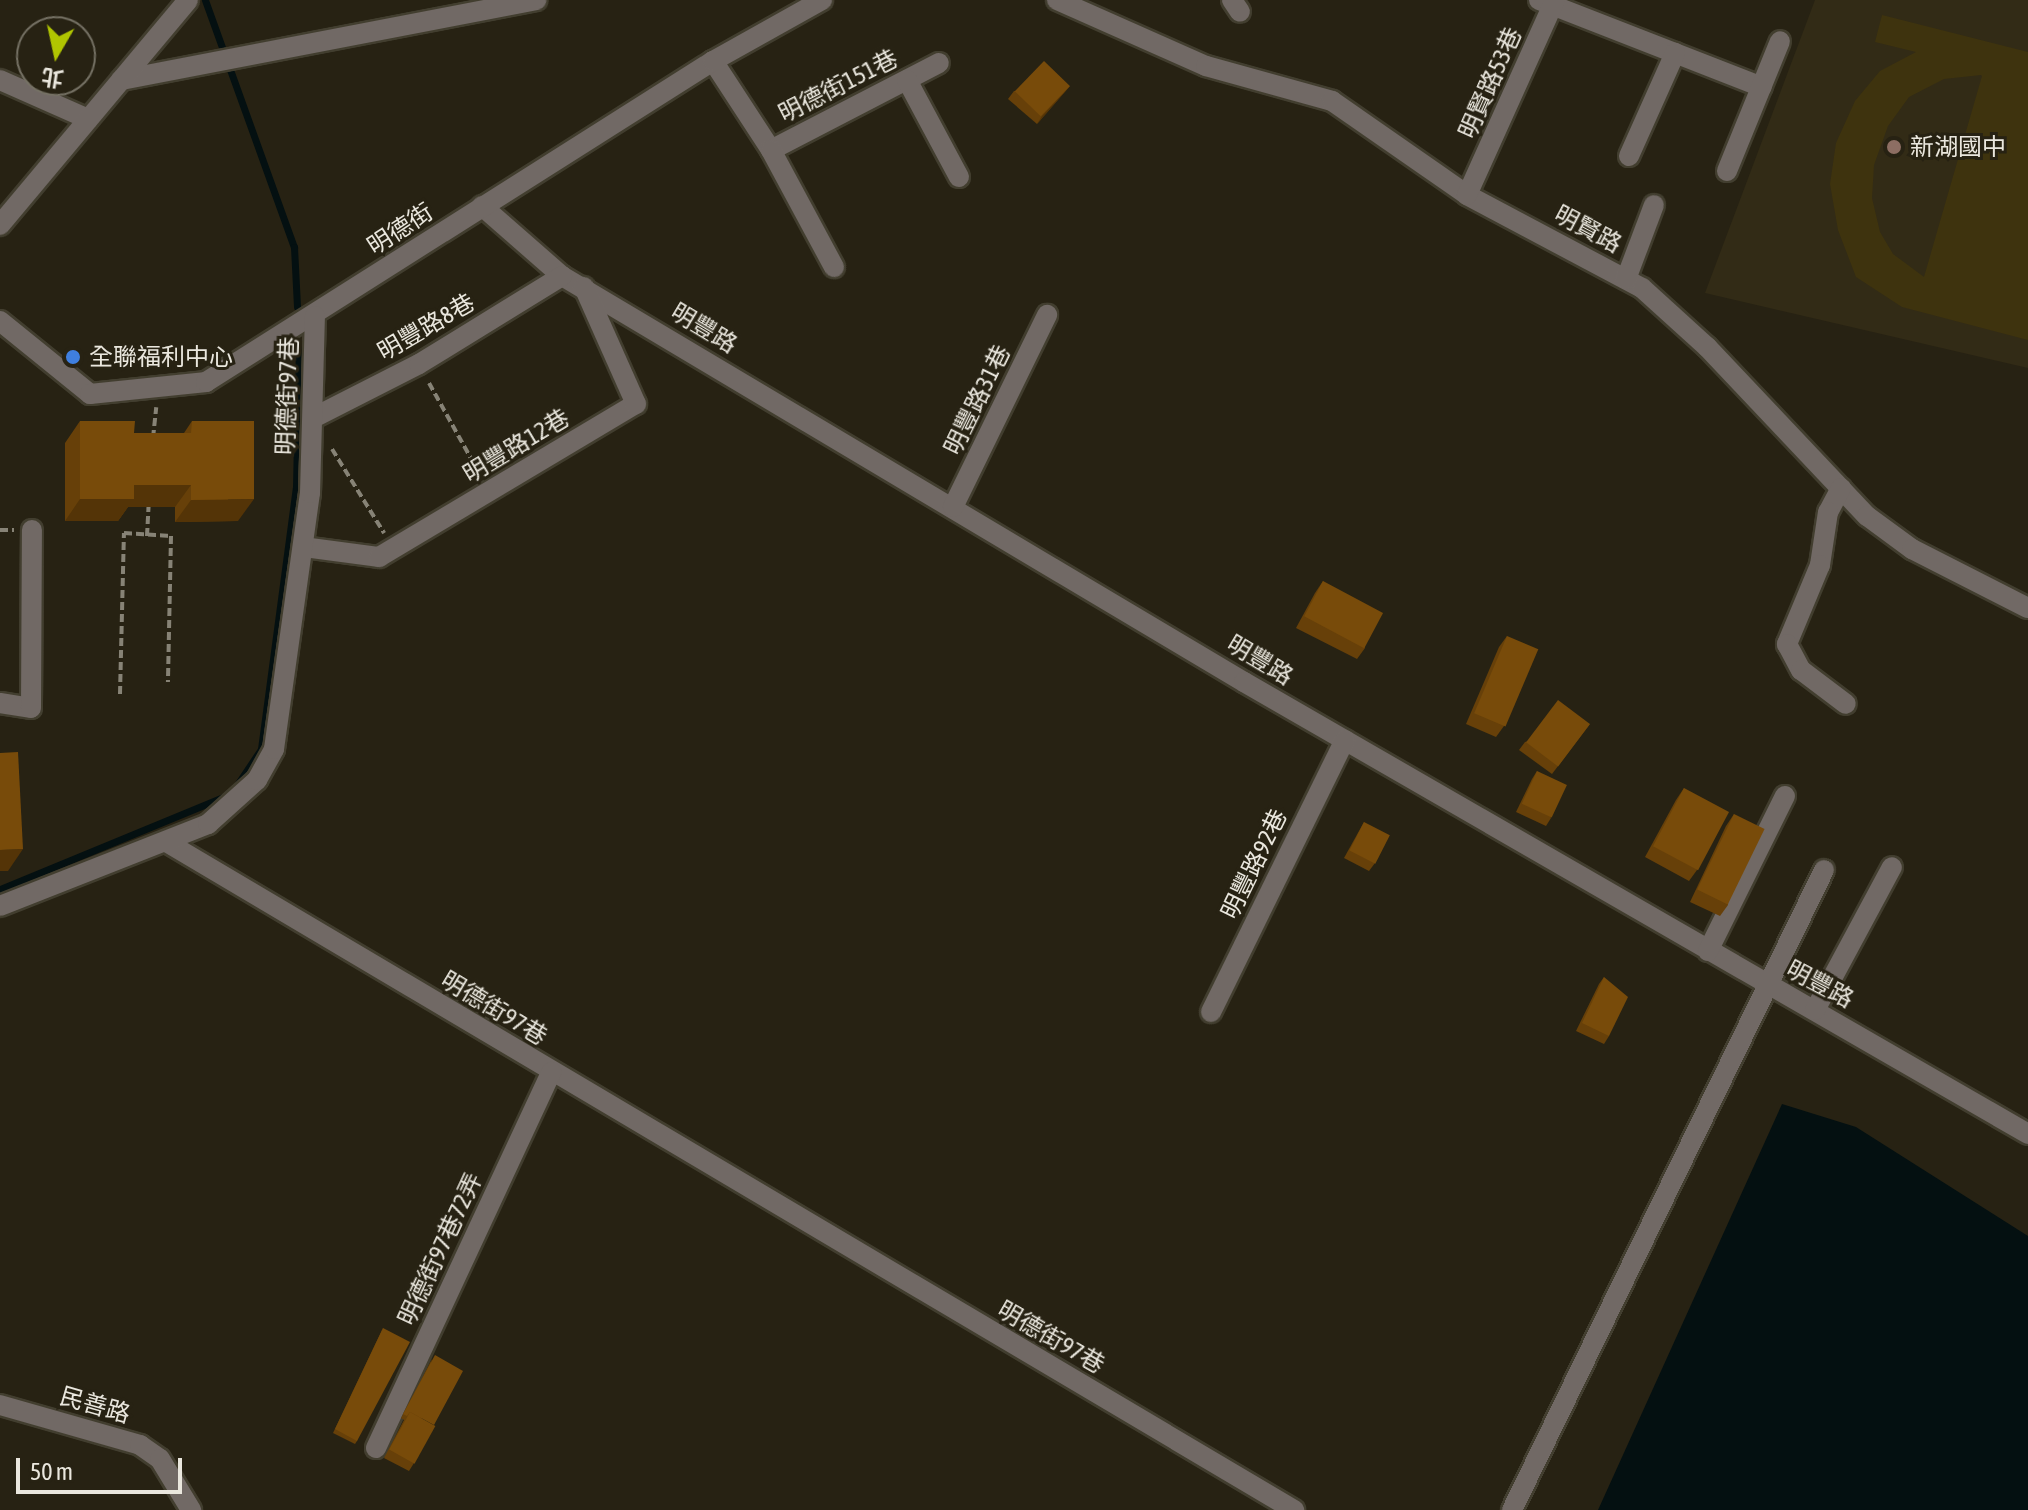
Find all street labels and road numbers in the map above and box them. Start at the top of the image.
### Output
street label: 明賢路53巷 [1453,23,1527,143]
street label: 明德街151巷 [774,44,902,128]
street label: 明德街 [362,197,438,261]
street label: 明賢路 [1549,199,1627,259]
street label: 明豐路8巷 [372,288,480,366]
street label: 明豐路 [666,297,742,359]
street label: 明德街97巷 [271,336,303,456]
street label: 明豐路31巷 [938,340,1016,460]
street label: 明豐路12巷 [458,403,574,489]
street label: 明豐路 [1222,629,1298,691]
street label: 明豐路92巷 [1215,804,1293,924]
street label: 明豐路 [1781,954,1859,1014]
street label: 明德街97巷 [436,965,552,1051]
street label: 明德街97巷72弄 [392,1168,488,1330]
street label: 明德街97巷 [992,1295,1110,1379]
street label: 民善路 [56,1381,134,1429]

